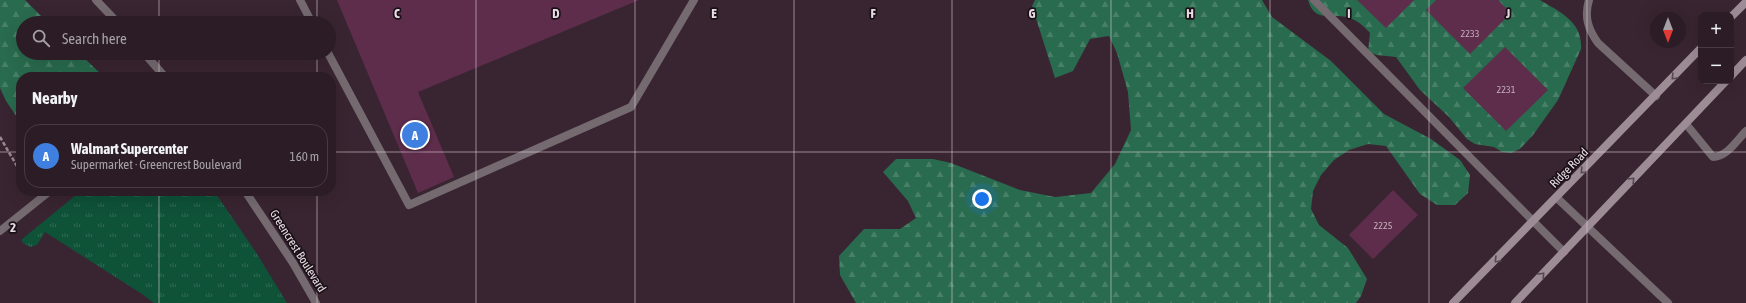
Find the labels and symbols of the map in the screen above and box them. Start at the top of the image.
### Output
text: C [394,6,400,21]
text: D [552,6,560,21]
text: E [711,6,717,21]
text: F [870,6,876,21]
text: G [1029,6,1036,21]
text: H [1186,6,1194,21]
text: I [1347,6,1351,21]
text: J [1505,6,1510,21]
north arrow [1650,12,1686,48]
house number: 2233 [1461,28,1480,39]
one-way arrow [1671,72,1679,80]
house number: 2231 [1497,84,1516,95]
pin: A [402,120,428,150]
street label: Ridge Road [1547,145,1591,191]
one-way arrow [1580,166,1588,174]
one-way arrow [1627,177,1634,185]
your location [972,189,992,209]
street label: Greencrest Boulevard [267,207,329,295]
text: 2 [10,220,16,235]
house number: 2225 [1374,220,1393,231]
one-way arrow [1494,255,1501,263]
one-way arrow [1537,272,1544,279]

